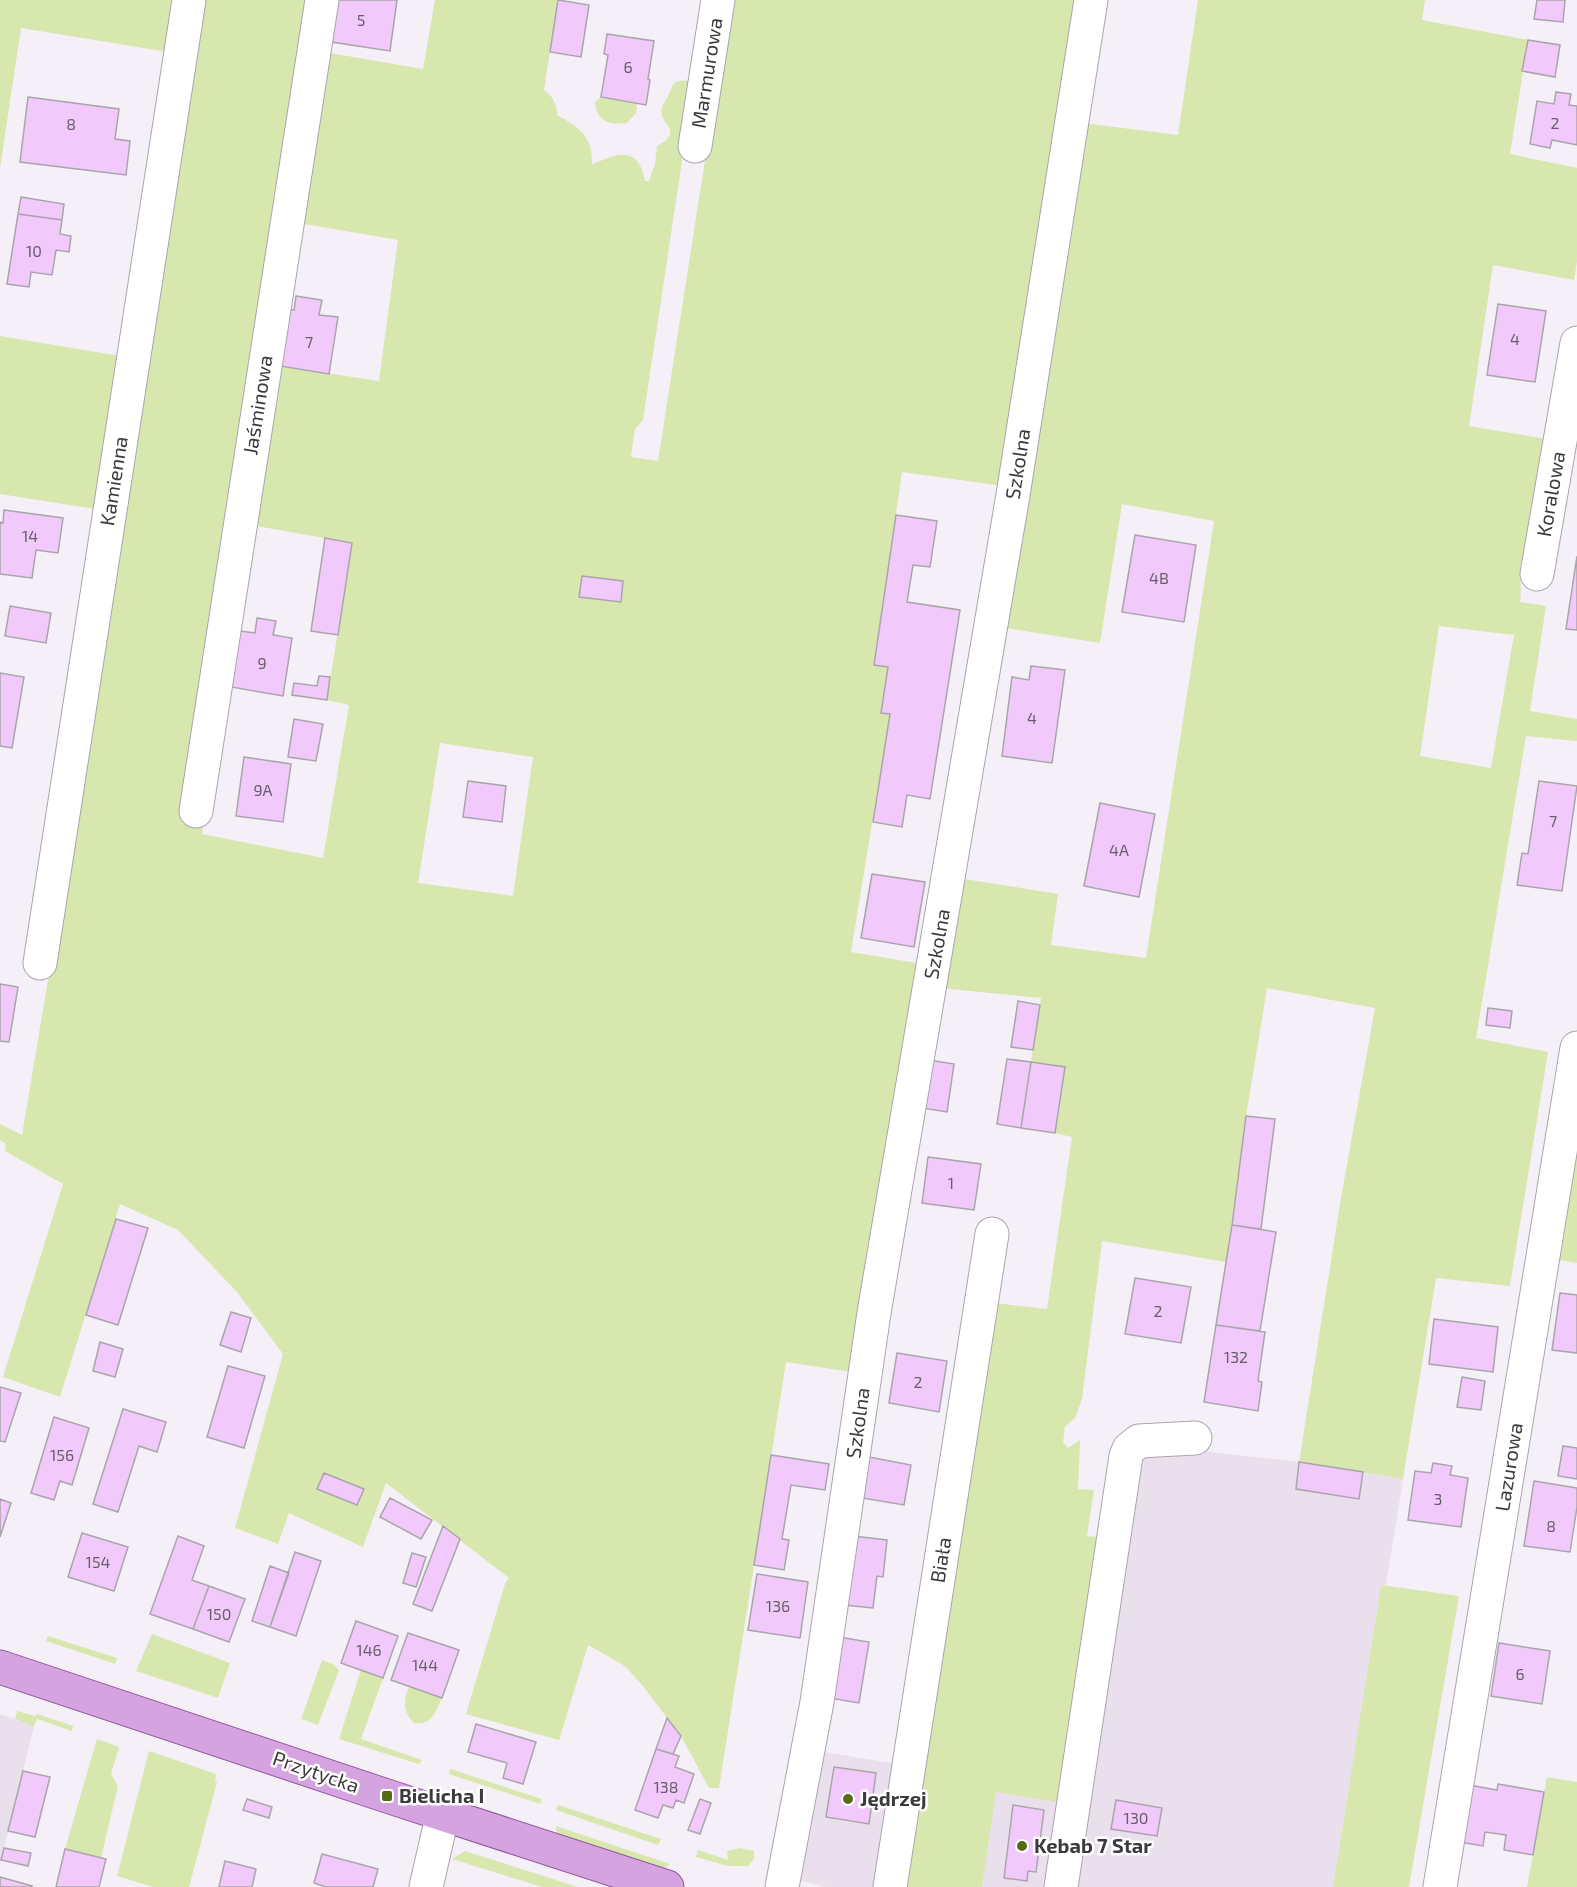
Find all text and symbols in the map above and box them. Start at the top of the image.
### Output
house number: 5 [357,10,365,29]
street label: Marmurowa [685,16,727,130]
house number: 6 [623,57,633,76]
house number: 2 [1551,113,1560,132]
house number: 8 [66,114,76,133]
house number: 10 [26,241,42,260]
house number: 4 [1510,329,1520,348]
house number: 7 [305,332,313,351]
street label: Jaśminowa [237,353,277,456]
street label: Szkolna [1000,427,1034,501]
street label: Kamienna [94,434,132,527]
street label: Koralowa [1531,449,1569,539]
house number: 14 [22,526,38,545]
house number: 4B [1149,568,1169,587]
house number: 9 [257,653,267,672]
house number: 4 [1027,708,1037,727]
house number: 9A [253,780,273,799]
house number: 7 [1549,811,1557,830]
house number: 4A [1109,840,1129,859]
street label: Szkolna [918,907,954,981]
house number: 1 [948,1173,954,1192]
house number: 2 [1154,1301,1163,1320]
house number: 132 [1224,1347,1248,1366]
house number: 2 [914,1372,923,1391]
street label: Szkolna [840,1386,874,1460]
street label: Lazurowa [1489,1421,1527,1513]
house number: 156 [50,1445,74,1464]
house number: 3 [1434,1489,1442,1508]
house number: 8 [1546,1516,1556,1535]
street label: Biała [925,1535,955,1584]
house number: 154 [86,1552,111,1571]
house number: 136 [766,1596,790,1615]
house number: 150 [207,1604,231,1623]
house number: 146 [356,1640,382,1659]
house number: 144 [412,1655,438,1674]
house number: 6 [1515,1664,1525,1683]
street label: Przytycka [270,1745,363,1797]
house number: 138 [654,1777,678,1796]
place label: Bielicha I [399,1783,484,1807]
place label: Jędrzej [860,1786,927,1810]
marker: Bielicha I [380,1789,394,1803]
marker: Jędrzej [841,1792,855,1806]
house number: 130 [1124,1808,1148,1827]
place label: Kebab 7 Star [1034,1833,1152,1857]
marker: Kebab 7 Star [1015,1839,1029,1853]

